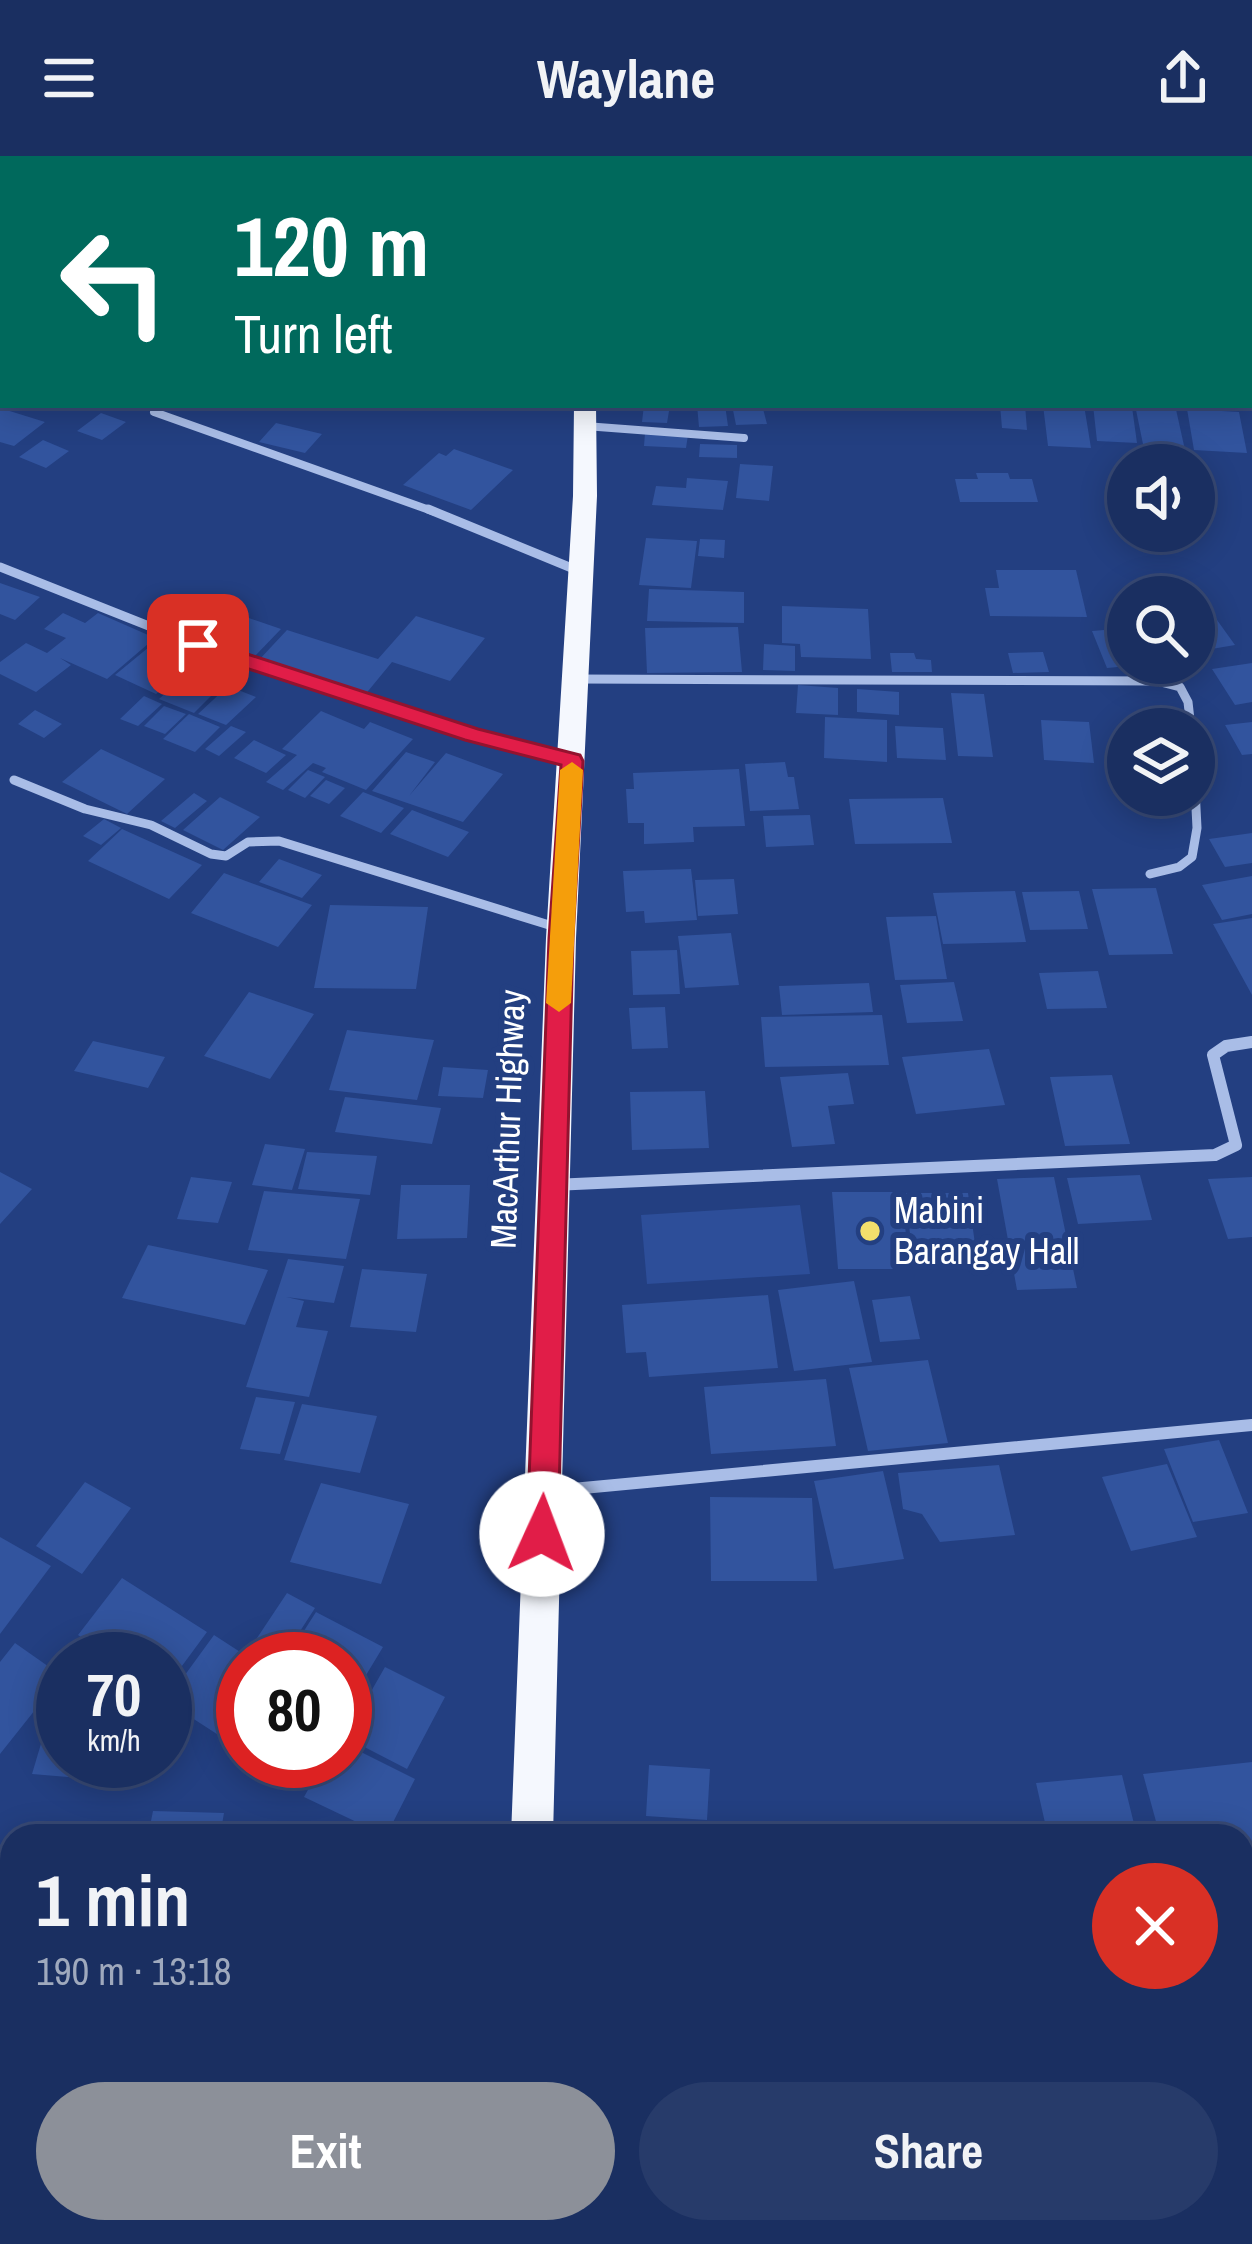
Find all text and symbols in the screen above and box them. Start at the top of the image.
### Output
text: Waylane [537,42,715,115]
icon: menu [36,45,102,111]
icon: share [1150,45,1216,111]
text: 120 m [234,189,429,302]
icon: left [36,204,192,360]
text: Turn left [234,297,393,370]
map controls [1107,444,1215,816]
button: sound [1107,444,1215,552]
button: search [1107,576,1215,684]
pin [147,594,249,696]
icon: arrive [165,612,231,678]
button: layers [1107,708,1215,816]
street label: MacArthur Highway [478,988,536,1249]
place label: Mabini Barangay Hall [894,1186,1079,1275]
marker: Mabini Barangay Hall [857,1218,883,1244]
position arrow [479,1471,605,1597]
speed limit sign: 80 [216,1632,372,1788]
text: 70 [87,1654,141,1735]
text: km/h [87,1720,141,1760]
text: 1 min [36,1851,190,1948]
button: close [1092,1863,1218,1989]
text: 190 m · 13:18 [36,1945,232,1997]
button: Exit [36,2082,615,2220]
button: Share [639,2082,1218,2220]

